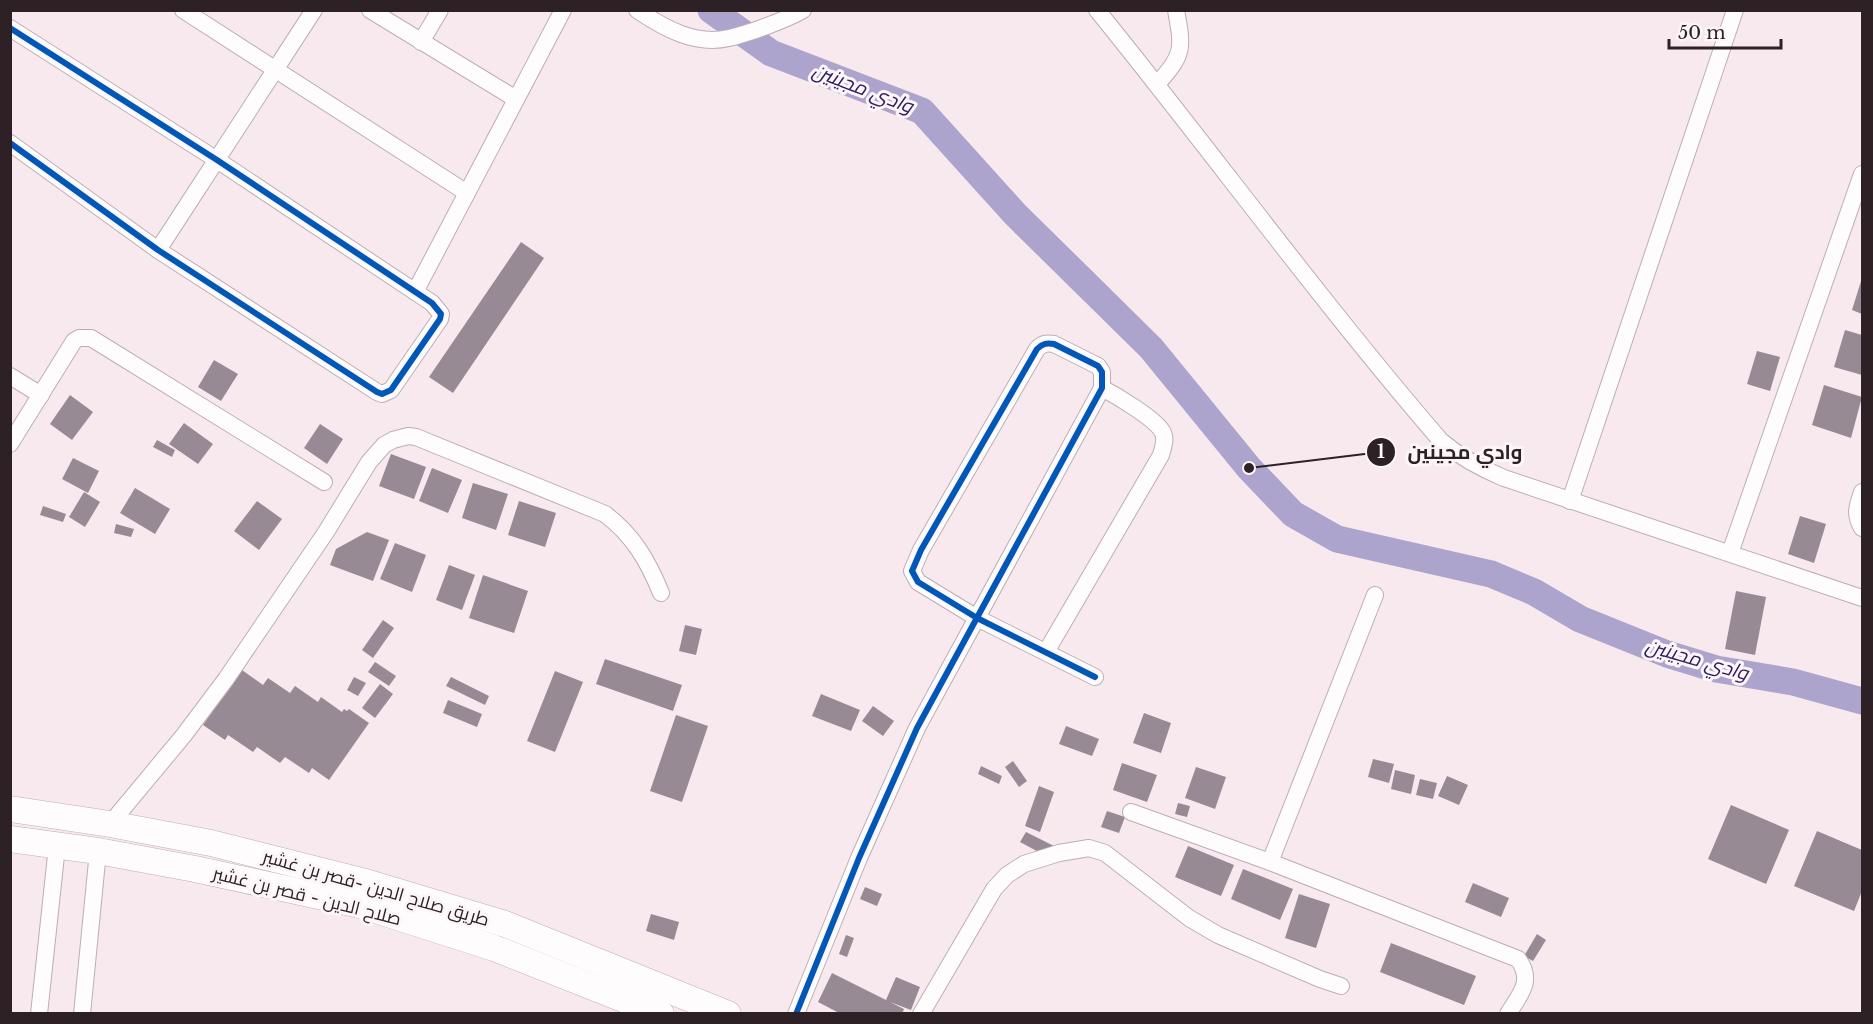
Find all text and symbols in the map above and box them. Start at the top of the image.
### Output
scale bar [1669,12,1782,50]
text: 50 m [1678,22,1726,44]
water label: وادي مجينين [808,58,918,122]
callout: وادي مجينين [1366,433,1535,471]
text: وادي مجينين [1407,440,1523,468]
text: 1 [1377,441,1385,463]
water label: وادي مجينين [1642,633,1752,689]
street label: طريق صلاح الدين -قصر بن غشير [259,845,492,932]
street label: صلاح الدين - قصر بن غشير [209,862,404,931]

